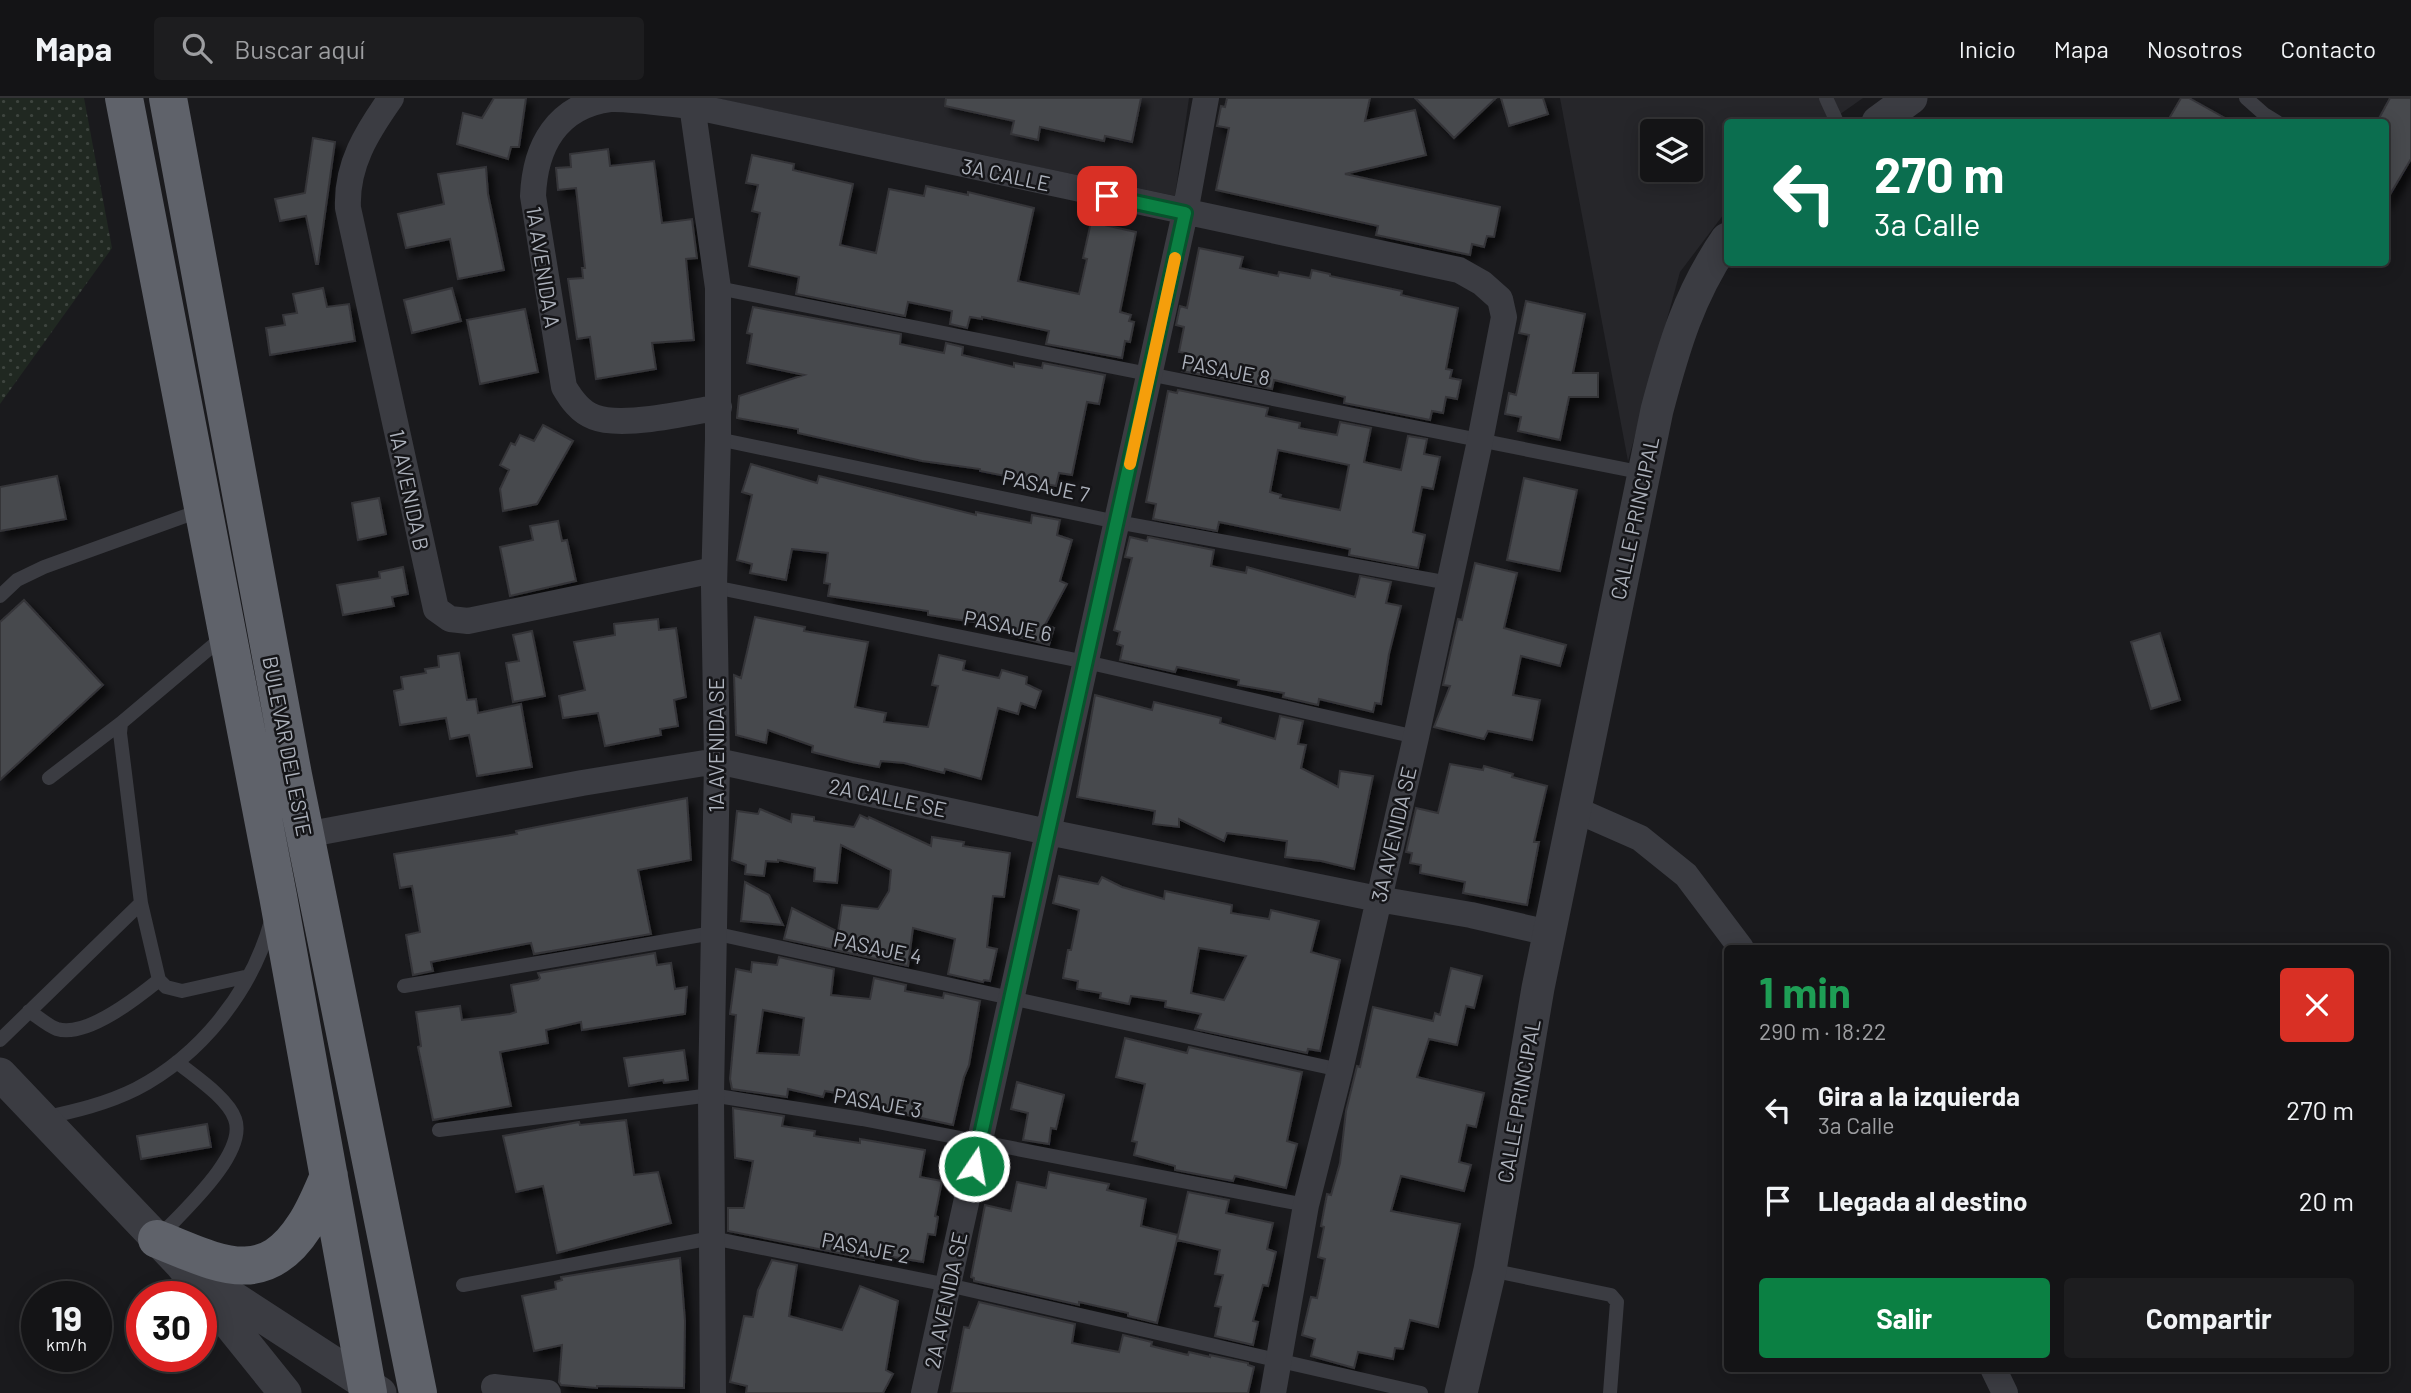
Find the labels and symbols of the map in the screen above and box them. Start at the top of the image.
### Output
street label: 3A CALLE [959,152,1053,196]
pin [1077,166,1137,226]
street label: 1A AVENIDA A [522,204,566,330]
street label: PASAJE 8 [1180,348,1272,390]
street label: 1A AVENIDA B [385,427,435,553]
street label: CALLE PRINCIPAL [1605,434,1663,602]
street label: PASAJE 7 [1000,464,1092,506]
street label: PASAJE 6 [962,604,1054,646]
street label: BULEVAR DEL ESTE [258,654,318,838]
street label: 1A AVENIDA SE [703,678,728,812]
street label: 3A AVENIDA SE [1365,764,1421,904]
street label: 2A CALLE SE [827,772,949,822]
street label: PASAJE 4 [831,925,925,969]
street label: CALLE PRINCIPAL [1491,1017,1545,1185]
street label: PASAJE 3 [832,1082,924,1122]
position arrow [937,1129,1011,1203]
street label: PASAJE 2 [820,1226,912,1268]
street label: 2A AVENIDA SE [918,1230,972,1370]
speed limit sign: 30 [126,1281,217,1372]

